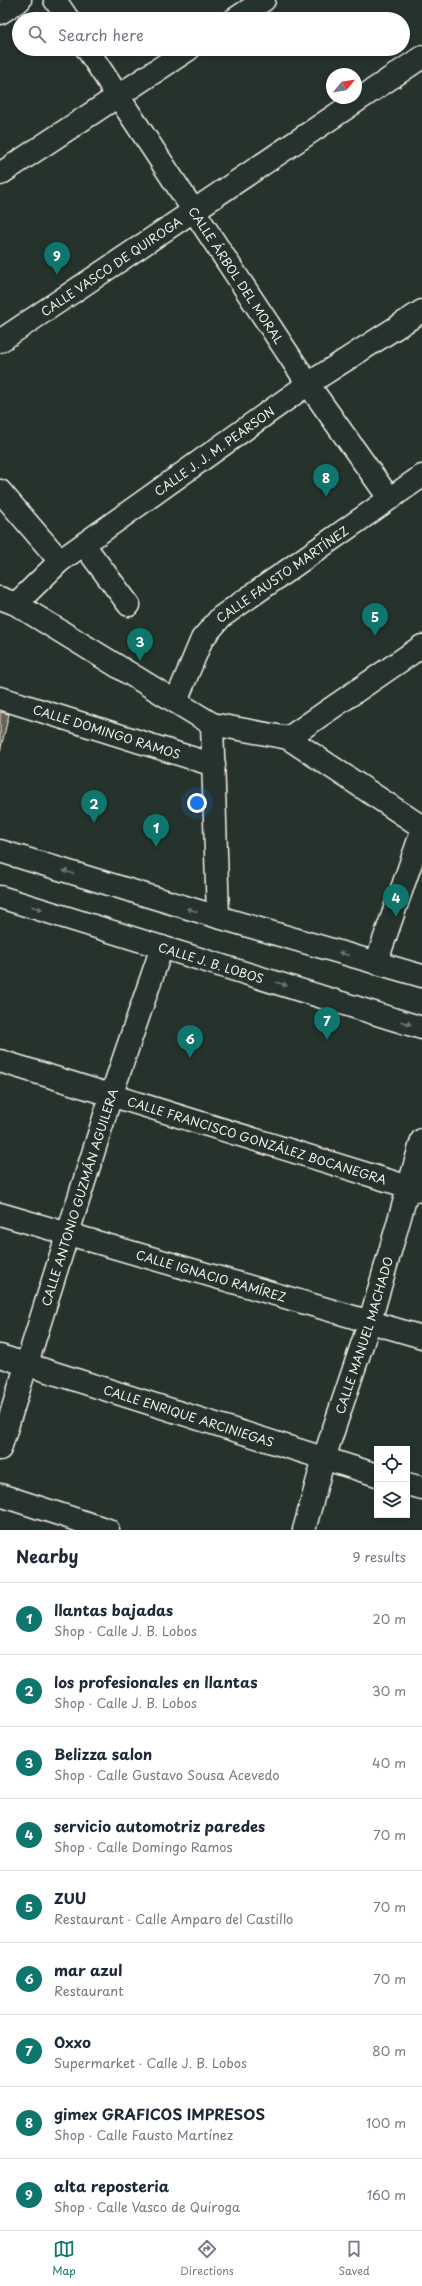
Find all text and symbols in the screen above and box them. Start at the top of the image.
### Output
search box [12,12,410,56]
icon: search [26,23,48,45]
text: Search here [58,23,144,46]
north arrow [326,68,362,104]
street label: CALLE ÁRBOL DEL MORAL [184,203,288,348]
street label: CALLE VASCO DE QUIROGA [37,212,185,320]
pin: 9 [44,242,70,275]
street label: CALLE J. J. M. PEARSON [150,402,278,500]
pin: 8 [313,464,339,497]
street label: CALLE FAUSTO MARTÍNEZ [212,521,352,627]
pin: 5 [362,603,388,636]
pin: 3 [127,628,153,661]
street label: CALLE DOMINGO RAMOS [31,700,183,763]
pin: 2 [81,790,107,823]
your location [187,793,207,813]
pin: 1 [143,814,169,847]
one-way arrow [62,869,74,875]
pin: 4 [383,884,409,917]
one-way arrow [32,905,44,911]
one-way arrow [186,907,198,913]
street label: CALLE J. B. LOBOS [156,938,266,987]
one-way arrow [338,951,350,957]
one-way arrow [276,981,288,987]
pin: 7 [314,1007,340,1040]
one-way arrow [400,1020,412,1026]
pin: 6 [177,1025,203,1058]
street label: CALLE ANTONIO GUZMÁN AGUILERA [37,1086,122,1308]
street label: CALLE FRANCISCO GONZÁLEZ BOCANEGRA [125,1092,389,1189]
street label: CALLE IGNACIO RAMÍREZ [134,1245,288,1306]
street label: CALLE MANUEL MACHADO [330,1254,397,1416]
street label: CALLE ENRIQUE ARCINIEGAS [101,1380,276,1451]
map controls [374,1446,410,1518]
button: locate [374,1446,410,1482]
button: layers [374,1482,410,1518]
text: Nearby [16,1543,78,1569]
text: 9 results [352,1547,406,1566]
text: llantas bajadas [54,1598,173,1621]
text: 1 [26,1609,32,1628]
text: 20 m [372,1609,406,1628]
text: Shop · Calle J. B. Lobos [54,1621,197,1640]
text: los profesionales en llantas [54,1670,257,1693]
text: 2 [24,1681,34,1700]
text: 30 m [372,1681,406,1700]
text: Shop · Calle J. B. Lobos [54,1693,197,1712]
text: Belizza salon [54,1742,152,1765]
text: 3 [25,1753,33,1772]
text: 40 m [372,1753,406,1772]
text: Shop · Calle Gustavo Sousa Acevedo [54,1765,279,1784]
text: servicio automotriz paredes [54,1814,265,1837]
text: 4 [25,1825,33,1844]
text: 70 m [373,1825,406,1844]
text: Shop · Calle Domingo Ramos [54,1837,233,1856]
text: ZUU [54,1886,86,1909]
text: 5 [25,1897,33,1916]
text: 70 m [373,1897,406,1916]
text: Restaurant · Calle Amparo del Castillo [54,1909,293,1928]
text: mar azul [54,1958,122,1981]
text: 6 [24,1969,34,1988]
text: 70 m [373,1969,406,1988]
text: Restaurant [54,1981,124,2000]
text: Oxxo [54,2030,91,2053]
text: 7 [25,2041,33,2060]
text: 80 m [372,2041,406,2060]
text: Supermarket · Calle J. B. Lobos [54,2053,247,2072]
text: gimex GRAFICOS IMPRESOS [54,2102,265,2125]
text: 8 [25,2113,33,2132]
text: 100 m [366,2113,406,2132]
text: Shop · Calle Fausto Martínez [54,2125,233,2144]
text: alta reposteria [54,2174,169,2197]
text: 9 [25,2185,33,2204]
text: 160 m [367,2185,406,2204]
text: Shop · Calle Vasco de Quiroga [54,2197,240,2216]
tab: Map [52,2238,76,2279]
tab: Directions [180,2238,234,2279]
tab: Saved [338,2238,370,2279]

